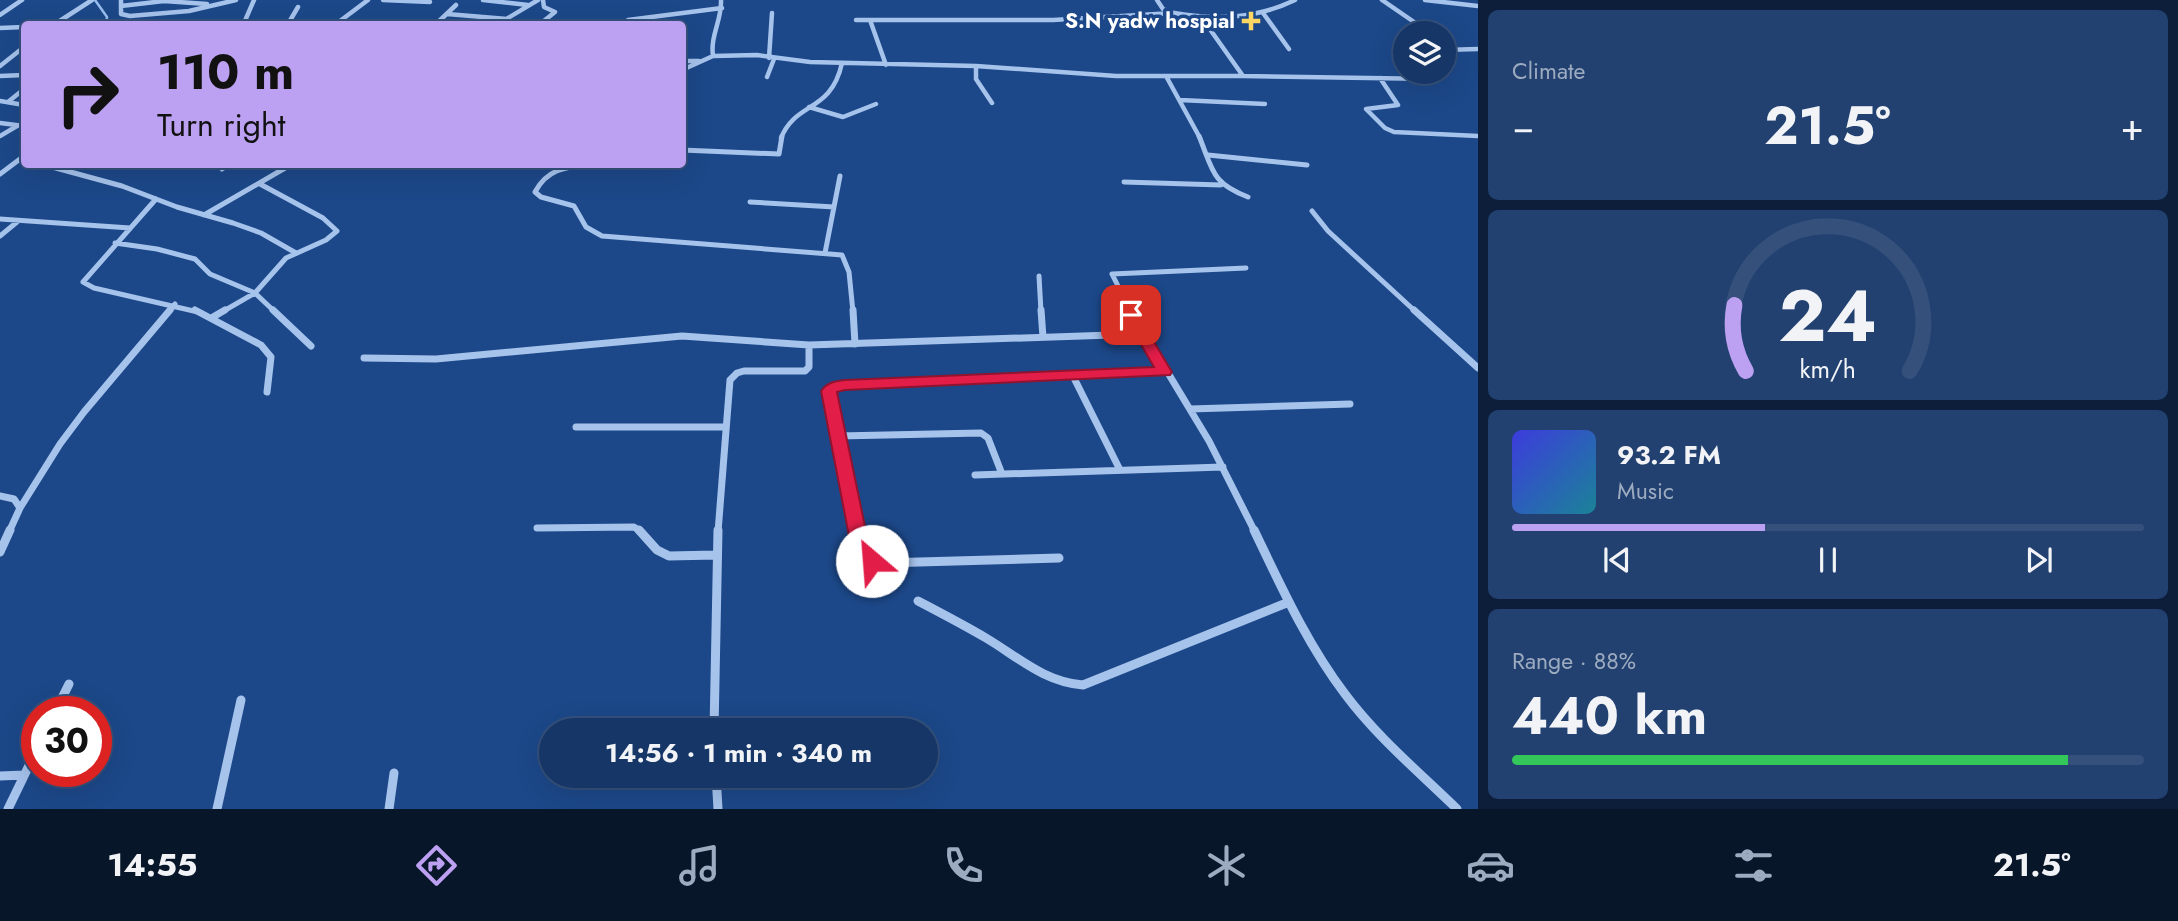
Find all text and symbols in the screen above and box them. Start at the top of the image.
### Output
place label: S.N yadw hospial [1065,6,1235,36]
marker: S.N yadw hospial [1241,11,1261,31]
map controls [1393,21,1456,84]
button: layers [1393,21,1456,84]
text: 110 m [157,37,294,107]
icon: right [42,49,133,140]
text: Climate [1512,54,1585,88]
text: 21.5° [1764,88,1891,164]
text: − [1512,99,1534,154]
text: + [2121,99,2144,154]
text: Turn right [157,102,286,148]
text: 24 [1779,263,1877,368]
pin [1101,285,1161,345]
icon: arrive [1112,296,1150,334]
text: km/h [1800,350,1856,386]
text: 93.2 FM [1617,436,1721,474]
text: Music [1617,474,1674,508]
position arrow [835,524,909,598]
icon: previous [1598,541,1636,579]
icon: pause [1809,541,1847,579]
icon: next [2020,541,2058,579]
text: Range · 88% [1512,644,1636,678]
text: 440 km [1512,678,1707,754]
speed limit sign: 30 [21,696,112,787]
text: 14:56 · 1 min · 340 m [605,734,872,772]
icon: directions [412,841,461,890]
icon: music [675,841,724,890]
icon: phone [939,841,988,890]
icon: climate [1202,841,1251,890]
icon: car [1466,841,1515,890]
icon: filters [1729,841,1778,890]
text: 14:55 [107,842,197,888]
text: 21.5° [1993,842,2071,888]

